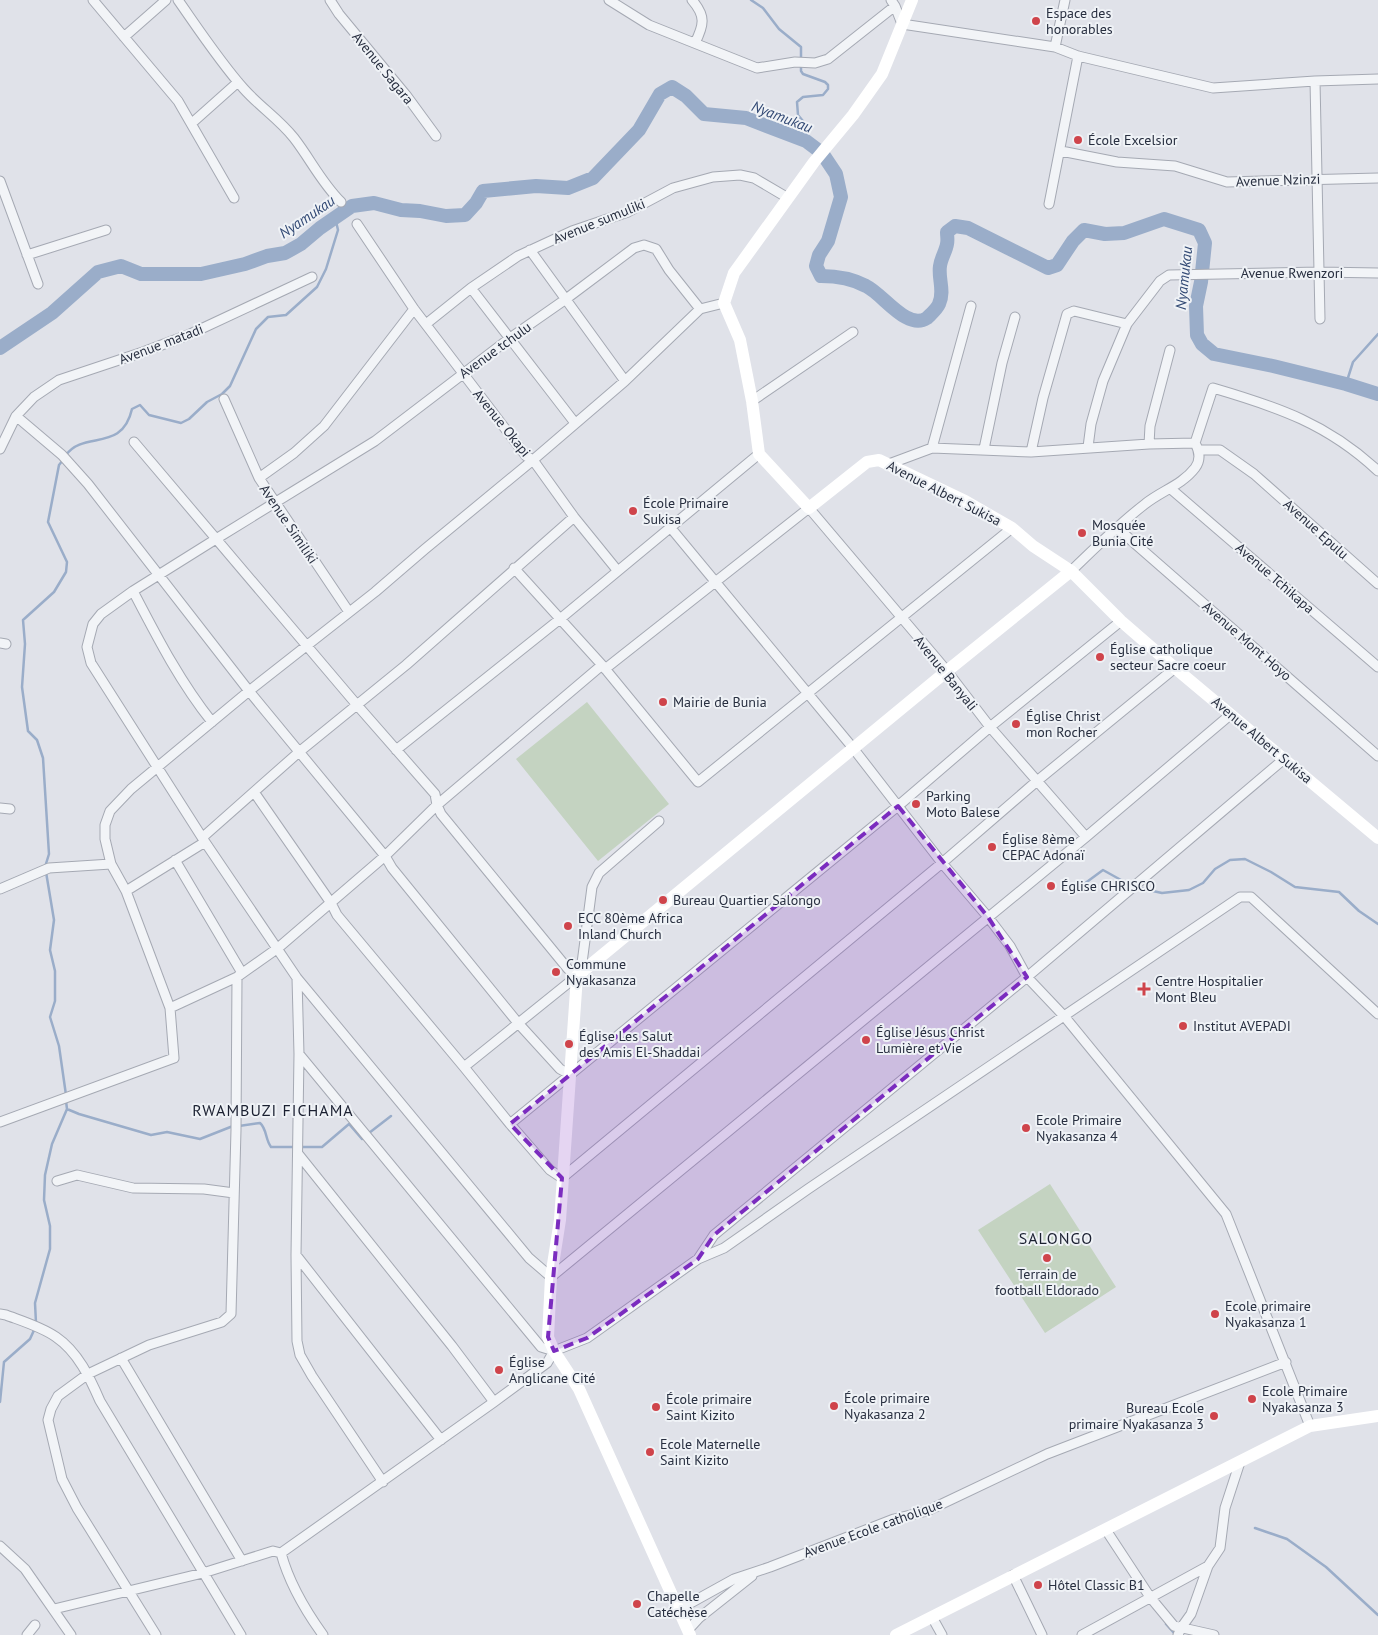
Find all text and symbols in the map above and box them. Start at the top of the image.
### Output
place label: Espace des honorables [1046,4,1113,38]
marker: Espace des honorables [1030,15,1042,27]
street label: Avenue Sagara [348,28,418,108]
water label: Nyamukau [749,96,816,137]
place label: École Excelsior [1088,131,1178,149]
marker: École Excelsior [1072,134,1084,146]
street label: Avenue Nzinzi [1235,170,1321,190]
water label: Nyamukau [275,191,339,242]
street label: Avenue sumuliki [550,194,648,248]
water label: Nyamukau [1171,245,1196,311]
street label: Avenue Rwenzori [1241,264,1343,282]
street label: Avenue tchulu [455,318,535,382]
street label: Avenue matadi [116,320,206,368]
street label: Avenue Okapi [469,385,535,461]
street label: Avenue Albert Sukisa [884,456,1004,530]
street label: Avenue Similiki [256,481,322,567]
place label: École Primaire Sukisa [643,494,729,528]
street label: Avenue Epulu [1280,495,1352,563]
marker: École Primaire Sukisa [627,505,639,517]
place label: Mosquée Bunia Cité [1092,516,1153,550]
marker: Mosquée Bunia Cité [1076,527,1088,539]
street label: Avenue Tchikapa [1232,539,1318,617]
street label: Avenue Mont Hoyo [1199,597,1295,685]
street label: Avenue Banyali [910,632,982,714]
place label: Église catholique secteur Sacre coeur [1110,640,1226,674]
marker: Église catholique secteur Sacre coeur [1094,651,1106,663]
place label: Mairie de Bunia [673,693,767,711]
street label: Avenue Albert Sukisa [1208,693,1316,787]
marker: Mairie de Bunia [657,696,669,708]
place label: Église Christ mon Rocher [1026,707,1101,741]
marker: Église Christ mon Rocher [1010,718,1022,730]
place label: Parking Moto Balese [926,787,1000,821]
marker: Parking Moto Balese [910,798,922,810]
place label: Église 8ème CEPAC Adonaï [1002,830,1085,864]
marker: Église 8ème CEPAC Adonaï [986,841,998,853]
place label: Église CHRISCO [1061,877,1155,895]
marker: Église CHRISCO [1045,880,1057,892]
place label: Bureau Quartier Salongo [673,891,821,909]
marker: Bureau Quartier Salongo [657,894,669,906]
place label: ECC 80ème Africa Inland Church [578,909,683,943]
marker: ECC 80ème Africa Inland Church [562,920,574,932]
place label: Commune Nyakasanza [566,955,636,989]
marker: Commune Nyakasanza [550,966,562,978]
place label: Centre Hospitalier Mont Bleu [1155,972,1263,1006]
marker: Centre Hospitalier Mont Bleu [1137,982,1151,996]
place label: Institut AVEPADI [1193,1017,1291,1035]
marker: Institut AVEPADI [1177,1020,1189,1032]
place label: Église Jésus Christ Lumière et Vie [876,1023,985,1057]
place label: Église Les Salut des Amis El-Shaddai [579,1027,700,1061]
marker: Église Jésus Christ Lumière et Vie [860,1034,872,1046]
marker: Église Les Salut des Amis El-Shaddai [563,1038,575,1050]
district label: RWAMBUZI FICHAMA [192,1100,354,1120]
place label: Ecole Primaire Nyakasanza 4 [1036,1111,1122,1145]
marker: Ecole Primaire Nyakasanza 4 [1020,1122,1032,1134]
district label: SALONGO [1019,1228,1093,1248]
marker: Terrain de football Eldorado [1041,1252,1053,1264]
place label: Terrain de football Eldorado [995,1265,1099,1299]
place label: Ecole primaire Nyakasanza 1 [1225,1297,1311,1331]
marker: Ecole primaire Nyakasanza 1 [1209,1308,1221,1320]
place label: Église Anglicane Cité [509,1353,595,1387]
marker: Église Anglicane Cité [493,1364,505,1376]
place label: Ecole Primaire Nyakasanza 3 [1262,1382,1348,1416]
place label: École primaire Nyakasanza 2 [844,1389,930,1423]
place label: École primaire Saint Kizito [666,1390,752,1424]
marker: Ecole Primaire Nyakasanza 3 [1246,1393,1258,1405]
place label: Bureau Ecole primaire Nyakasanza 3 [1069,1399,1204,1433]
marker: École primaire Nyakasanza 2 [828,1400,840,1412]
marker: École primaire Saint Kizito [650,1401,662,1413]
marker: Bureau Ecole primaire Nyakasanza 3 [1208,1410,1220,1422]
place label: Ecole Maternelle Saint Kizito [660,1435,760,1469]
marker: Ecole Maternelle Saint Kizito [644,1446,656,1458]
street label: Avenue Ecole catholique [801,1494,945,1562]
place label: Hôtel Classic B1 [1048,1576,1145,1594]
marker: Hôtel Classic B1 [1032,1579,1044,1591]
place label: Chapelle Catéchèse [647,1587,707,1621]
marker: Chapelle Catéchèse [631,1598,643,1610]

